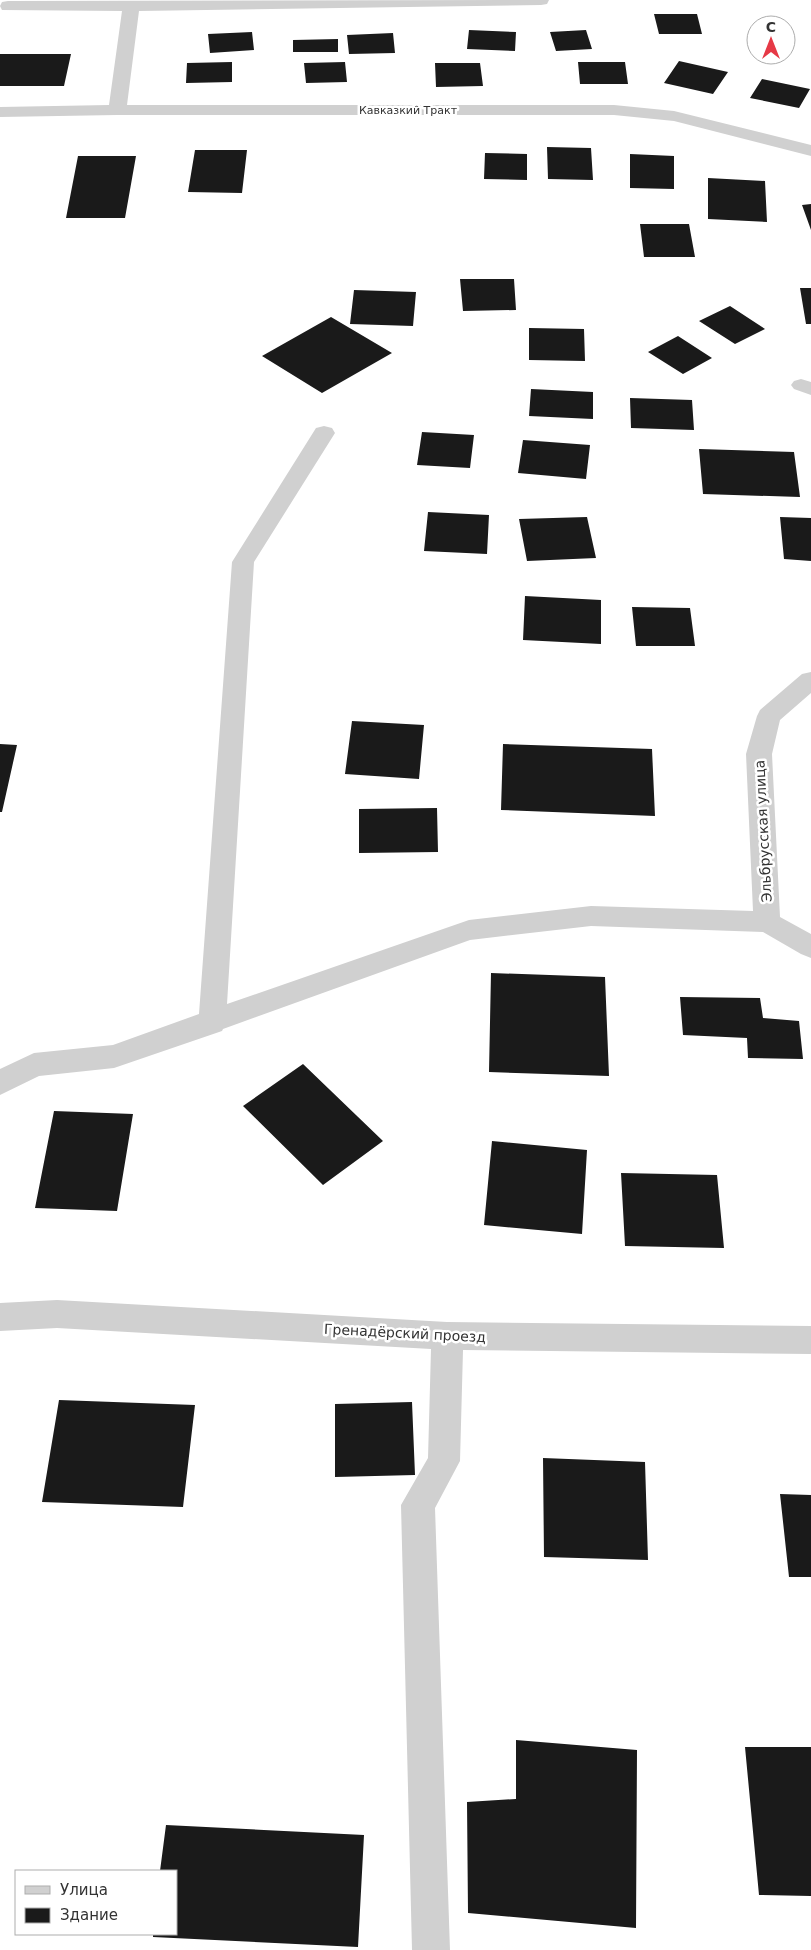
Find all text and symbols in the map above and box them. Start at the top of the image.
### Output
north arrow [746,15,796,65]
text: С [766,19,776,35]
street label: Кавказкий Тракт [359,104,458,117]
street label: Эльбрусская улица [751,759,775,903]
street label: Гренадёрский проезд [324,1321,486,1345]
legend [15,1870,178,1935]
text: Улица [60,1881,108,1899]
text: Здание [60,1906,118,1924]

